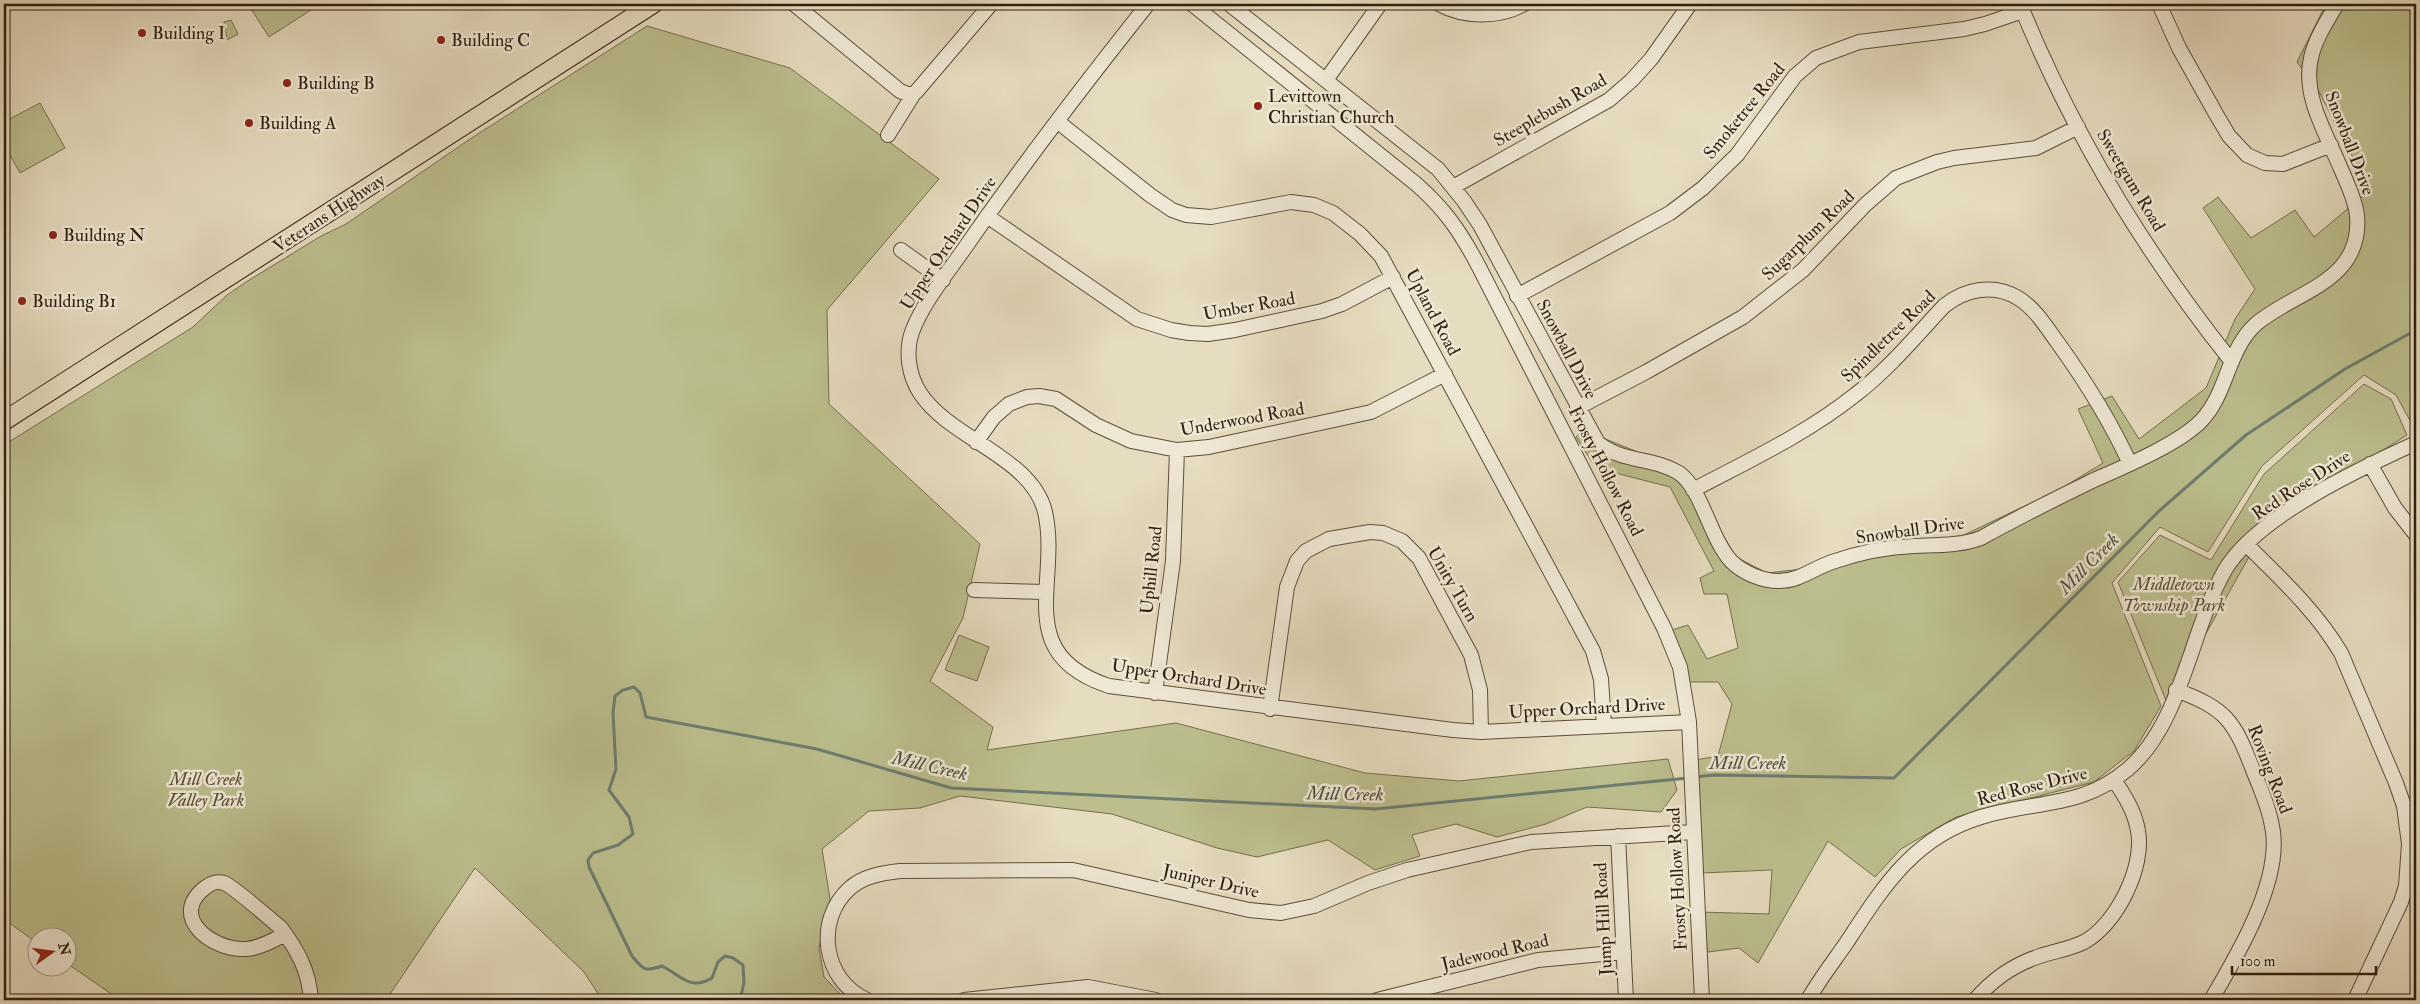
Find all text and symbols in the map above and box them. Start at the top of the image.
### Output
place label: Building I [152,22,225,45]
marker: Building I [136,27,148,39]
place label: Building C [451,29,530,52]
marker: Building C [435,34,447,46]
street label: Smoketree Road [1699,58,1790,164]
street label: Steeplebush Road [1490,69,1611,152]
place label: Building B [297,72,375,95]
marker: Building B [281,77,293,89]
place label: Levittown Christian Church [1268,85,1395,129]
street label: Snowball Drive [2319,88,2380,199]
marker: Levittown Christian Church [1252,100,1264,112]
place label: Building A [259,112,337,135]
marker: Building A [243,117,255,129]
street label: Sweetgum Road [2091,125,2170,236]
street label: Veterans Highway [269,168,391,258]
street label: Upper Orchard Drive [895,171,1002,315]
street label: Sugarplum Road [1757,185,1860,285]
place label: Building N [63,224,145,247]
marker: Building N [47,229,59,241]
street label: Upland Road [1400,265,1465,360]
street label: Spindletree Road [1836,285,1941,387]
street label: Umber Road [1201,287,1297,326]
place label: Building B1 [32,290,116,313]
marker: Building B1 [16,295,28,307]
street label: Snowball Drive [1531,296,1603,403]
street label: Underwood Road [1178,397,1306,442]
street label: Frosty Hollow Road [1563,402,1648,540]
street label: Red Rose Drive [2248,445,2355,526]
street label: Snowball Drive [1854,511,1966,549]
street label: Uphill Road [1135,525,1168,615]
water label: Mill Creek [2052,528,2124,600]
street label: Unity Turn [1422,543,1483,626]
park label: Middletown Township Park [2123,573,2225,617]
street label: Upper Orchard Drive [1110,654,1269,701]
street label: Upper Orchard Drive [1508,693,1666,724]
street label: Roving Road [2242,721,2297,817]
water label: Mill Creek [889,745,970,786]
water label: Mill Creek [1709,751,1787,775]
street label: Red Rose Drive [1975,762,2090,811]
park label: Mill Creek Valley Park [168,768,244,812]
water label: Mill Creek [1305,781,1384,807]
street label: Frosty Hollow Road [1662,807,1693,951]
street label: Juniper Drive [1159,859,1262,904]
street label: Jump Hill Road [1589,862,1618,977]
north arrow [28,926,78,976]
street label: Jadewood Road [1438,929,1551,976]
text: N [54,940,74,958]
scale bar [2232,944,2376,976]
text: 100 m [2240,952,2276,971]

